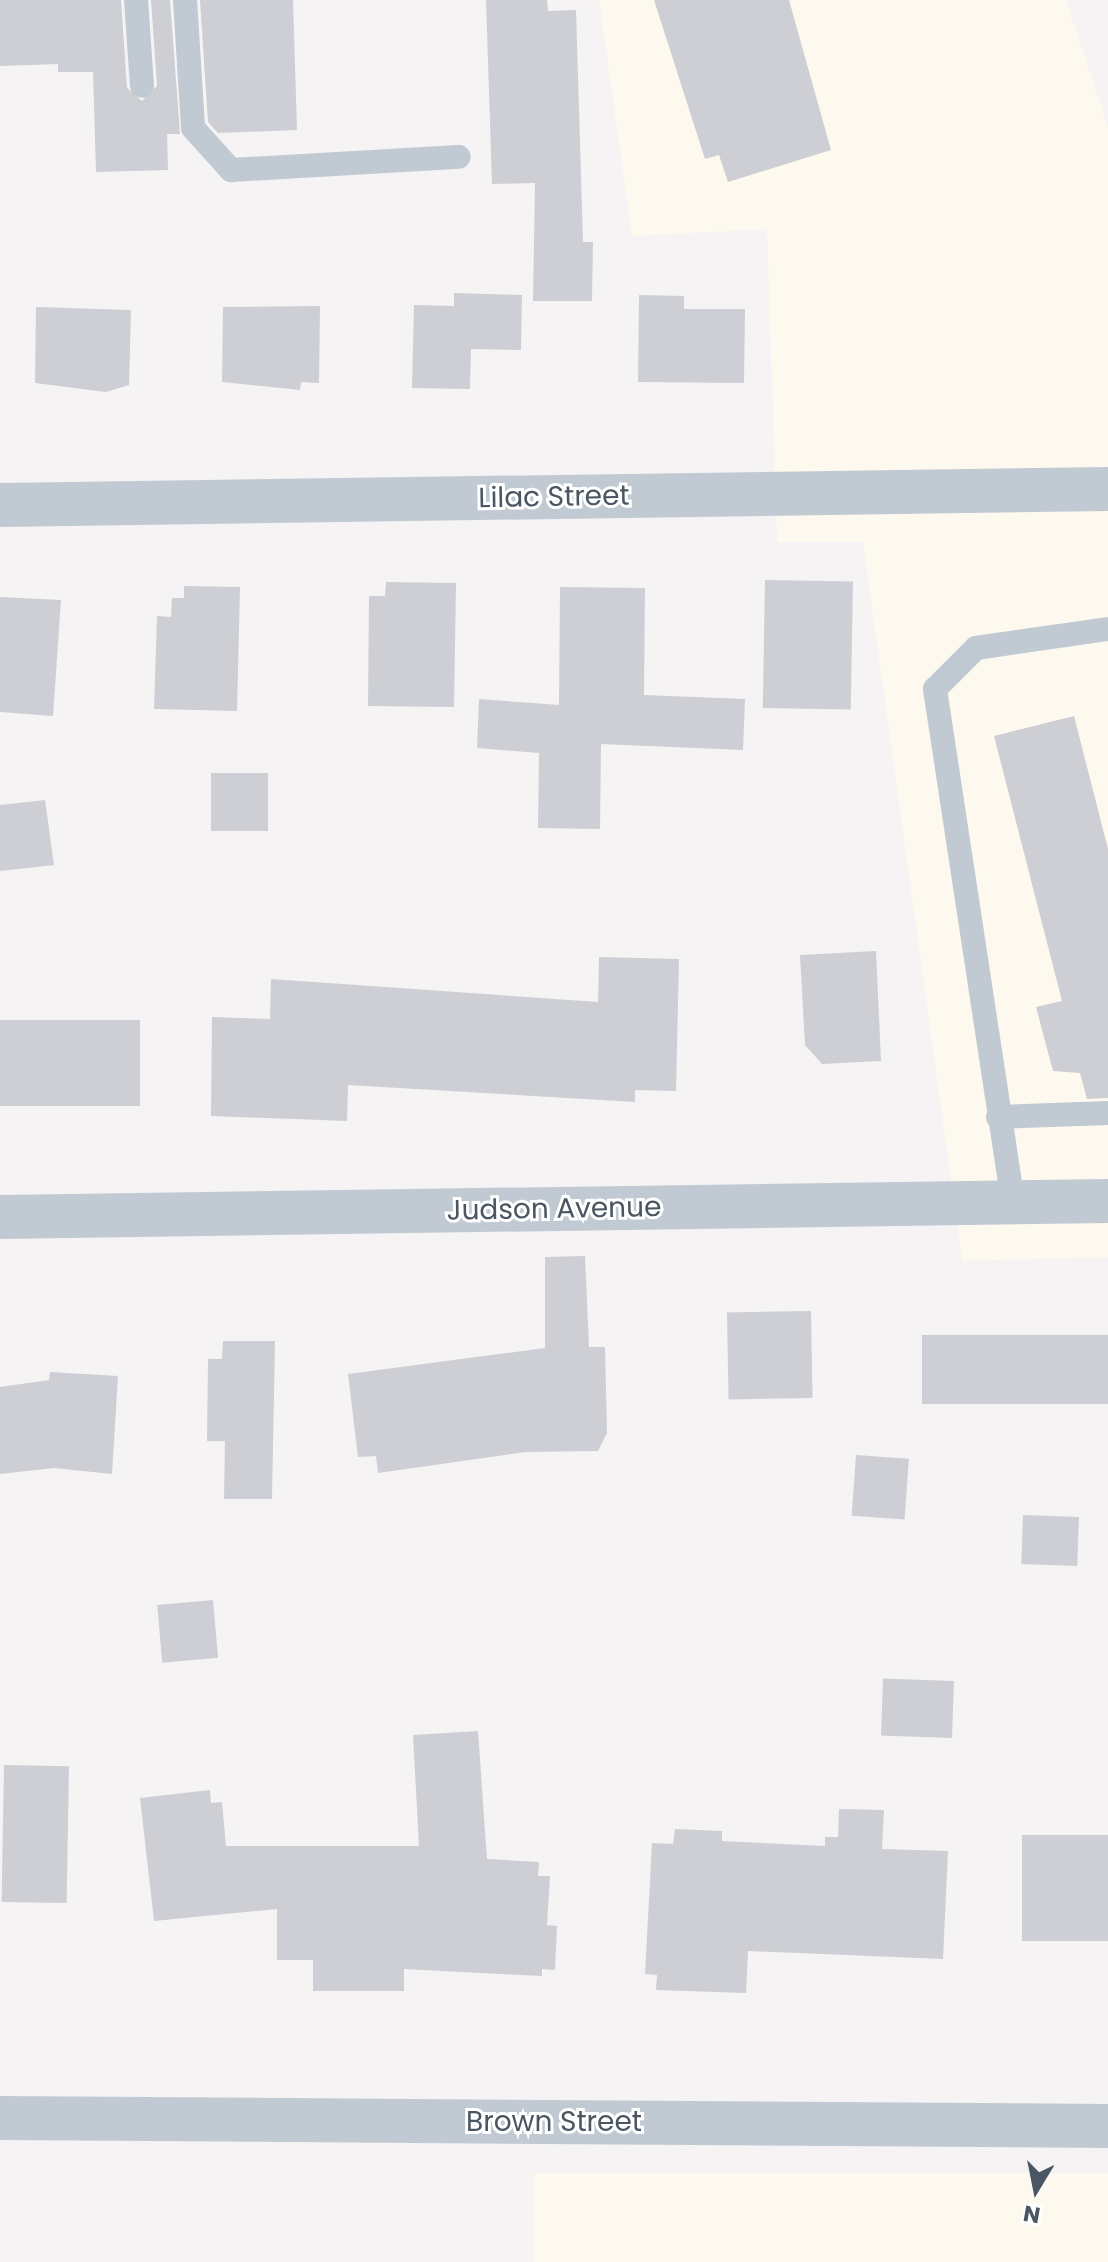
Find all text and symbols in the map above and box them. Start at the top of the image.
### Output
street label: Lilac Street [478,479,630,515]
street label: Judson Avenue [446,1190,662,1228]
street label: Brown Street [466,2105,642,2139]
north arrow [996,2150,1076,2230]
text: N [1021,2197,1043,2231]

